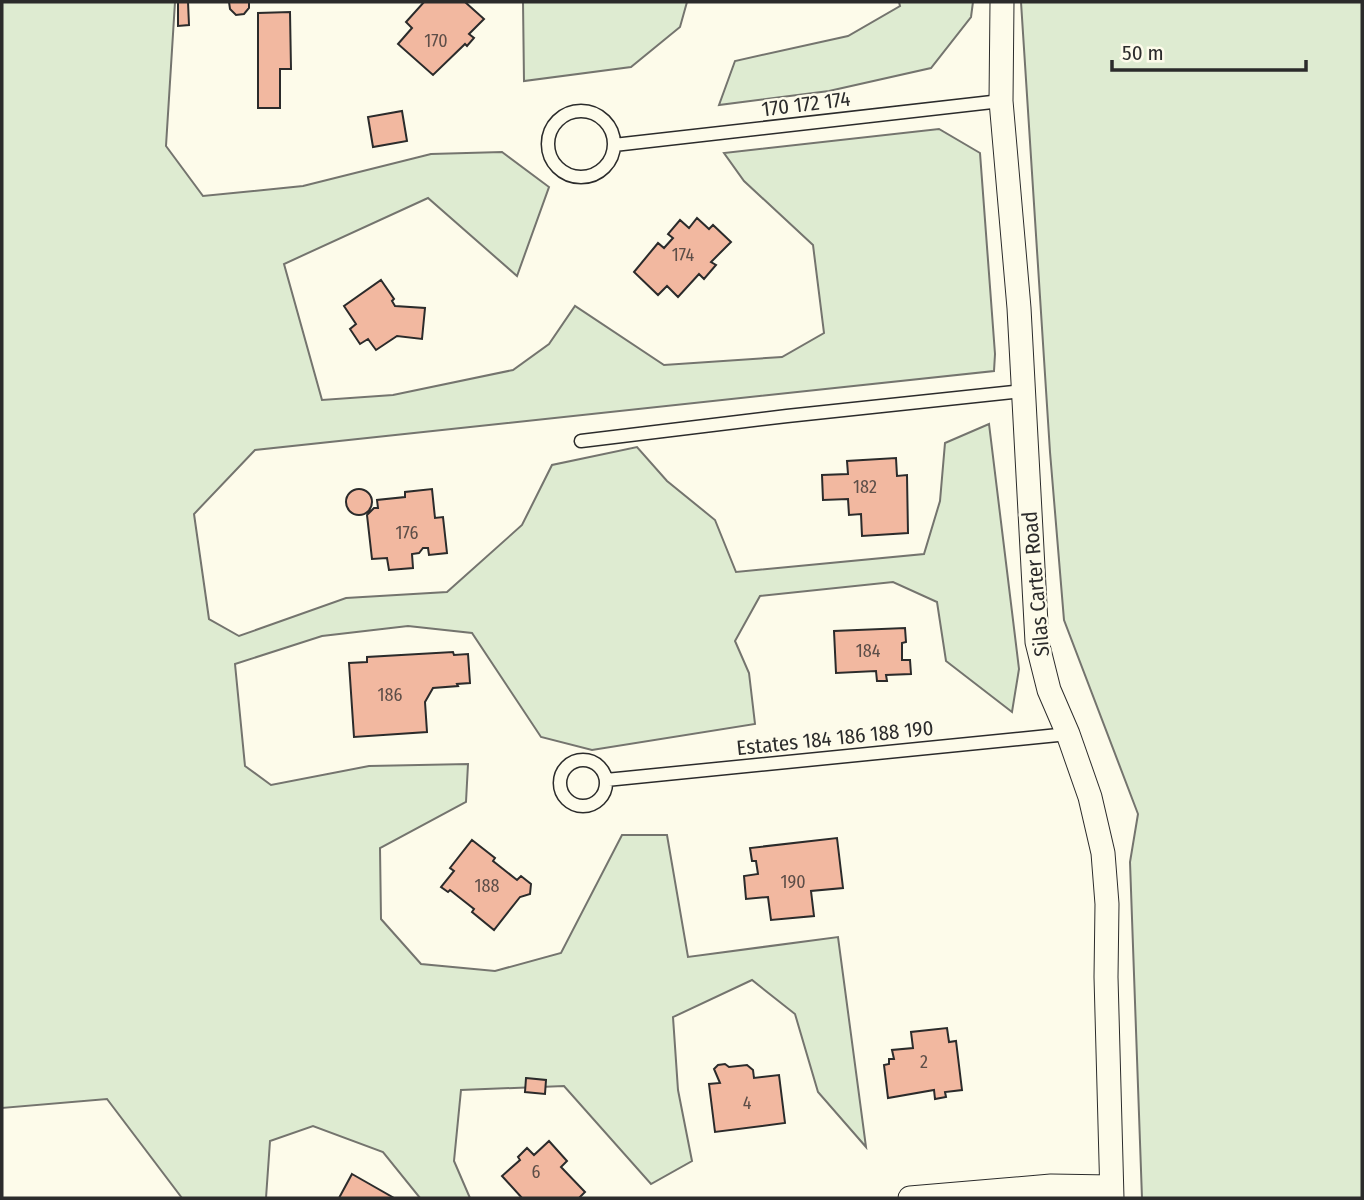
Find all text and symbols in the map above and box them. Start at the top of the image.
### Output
scale bar [1112,28,1306,72]
house number: 170 [424,30,448,52]
text: 50 m [1122,40,1164,66]
street label: 170 172 174 [760,86,852,122]
house number: 174 [672,244,694,266]
house number: 182 [853,476,877,498]
street label: Silas Carter Road [1017,510,1055,658]
house number: 176 [396,522,418,544]
house number: 184 [856,640,881,662]
house number: 186 [378,684,403,706]
street label: Estates 184 186 188 190 [735,715,935,761]
house number: 190 [780,871,806,893]
house number: 188 [474,875,500,897]
house number: 2 [920,1051,928,1073]
house number: 4 [743,1092,752,1114]
house number: 6 [532,1161,541,1183]

